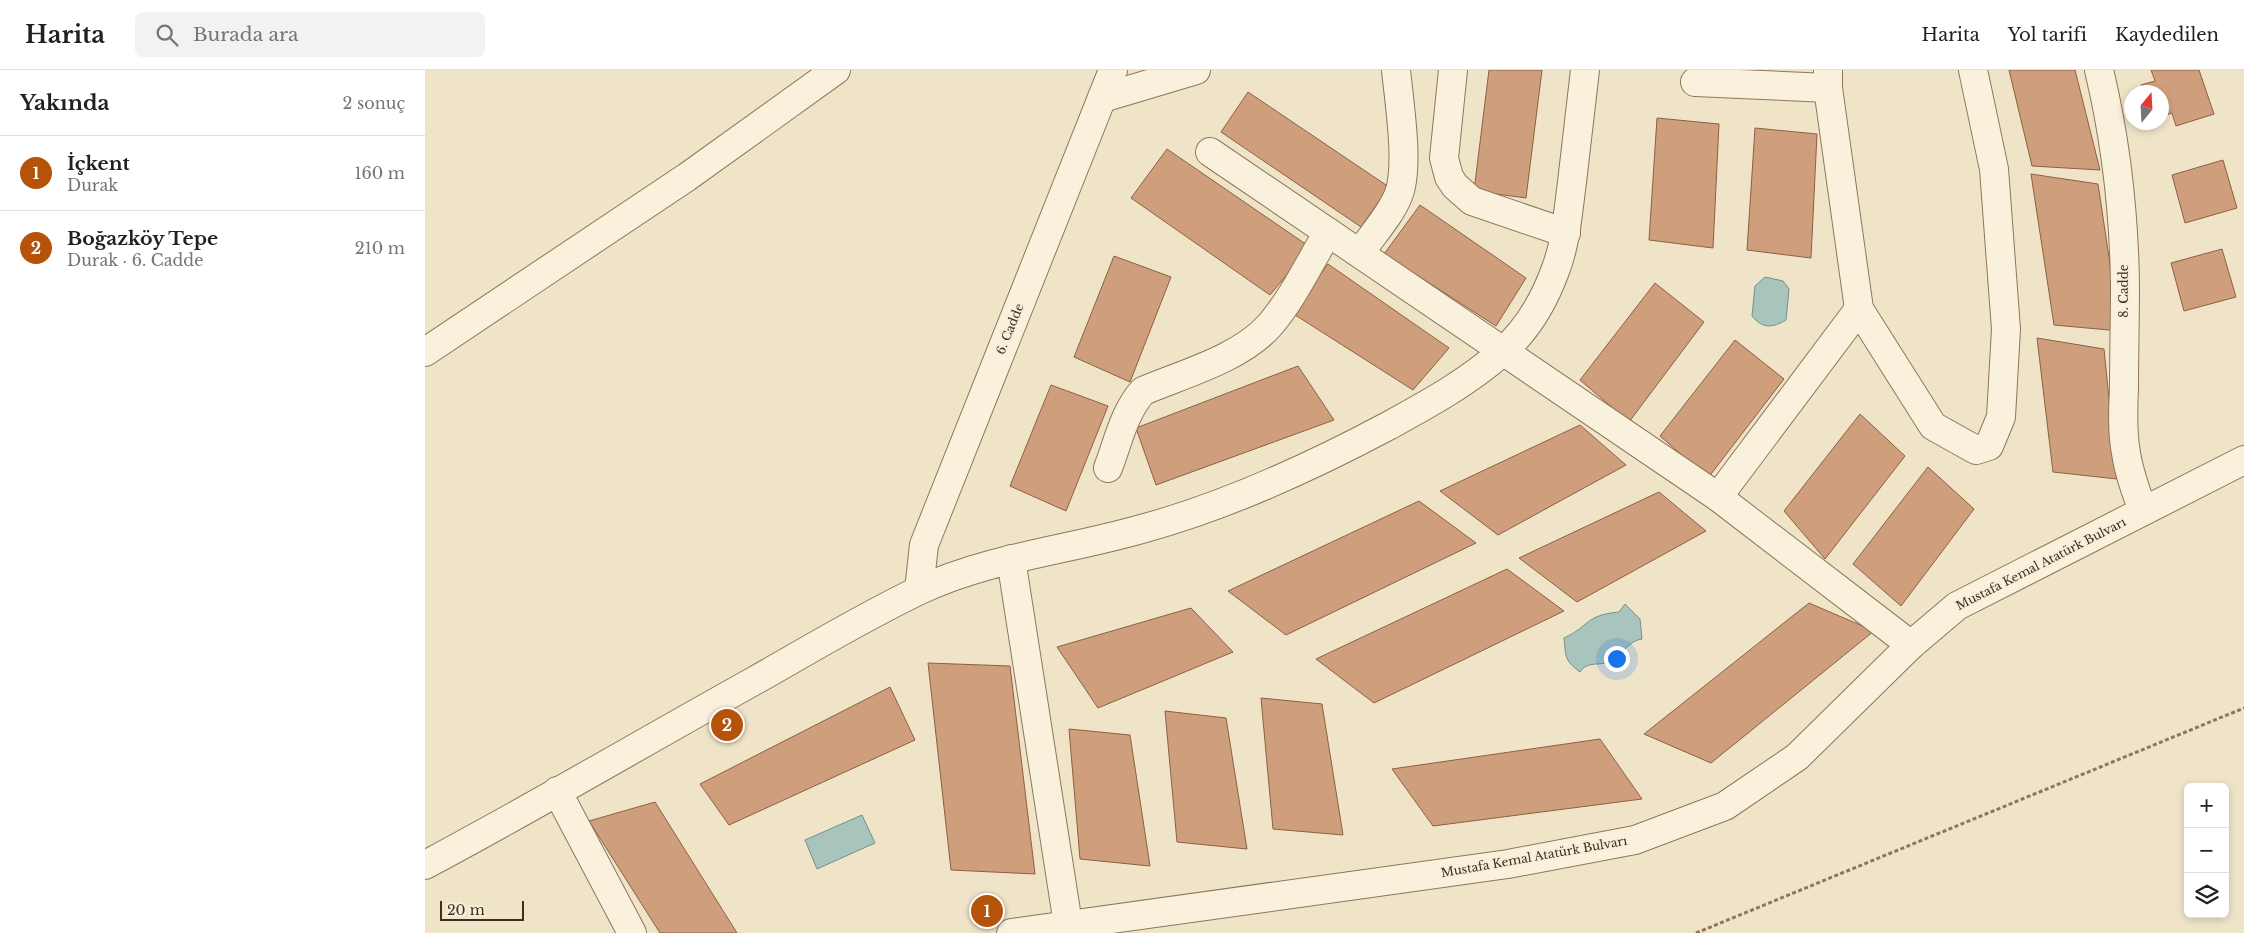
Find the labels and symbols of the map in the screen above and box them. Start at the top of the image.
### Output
north arrow [2124,85,2169,130]
street label: 8. Cadde [2116,264,2131,318]
street label: 6. Cadde [993,301,1027,357]
street label: Mustafa Kemal Atatürk Bulvarı [1953,514,2128,613]
your location [1604,646,1630,672]
pin: 2 [711,706,743,744]
street label: Mustafa Kemal Atatürk Bulvarı [1440,833,1628,880]
pin: 1 [971,892,1003,930]
scale bar [440,898,524,921]

